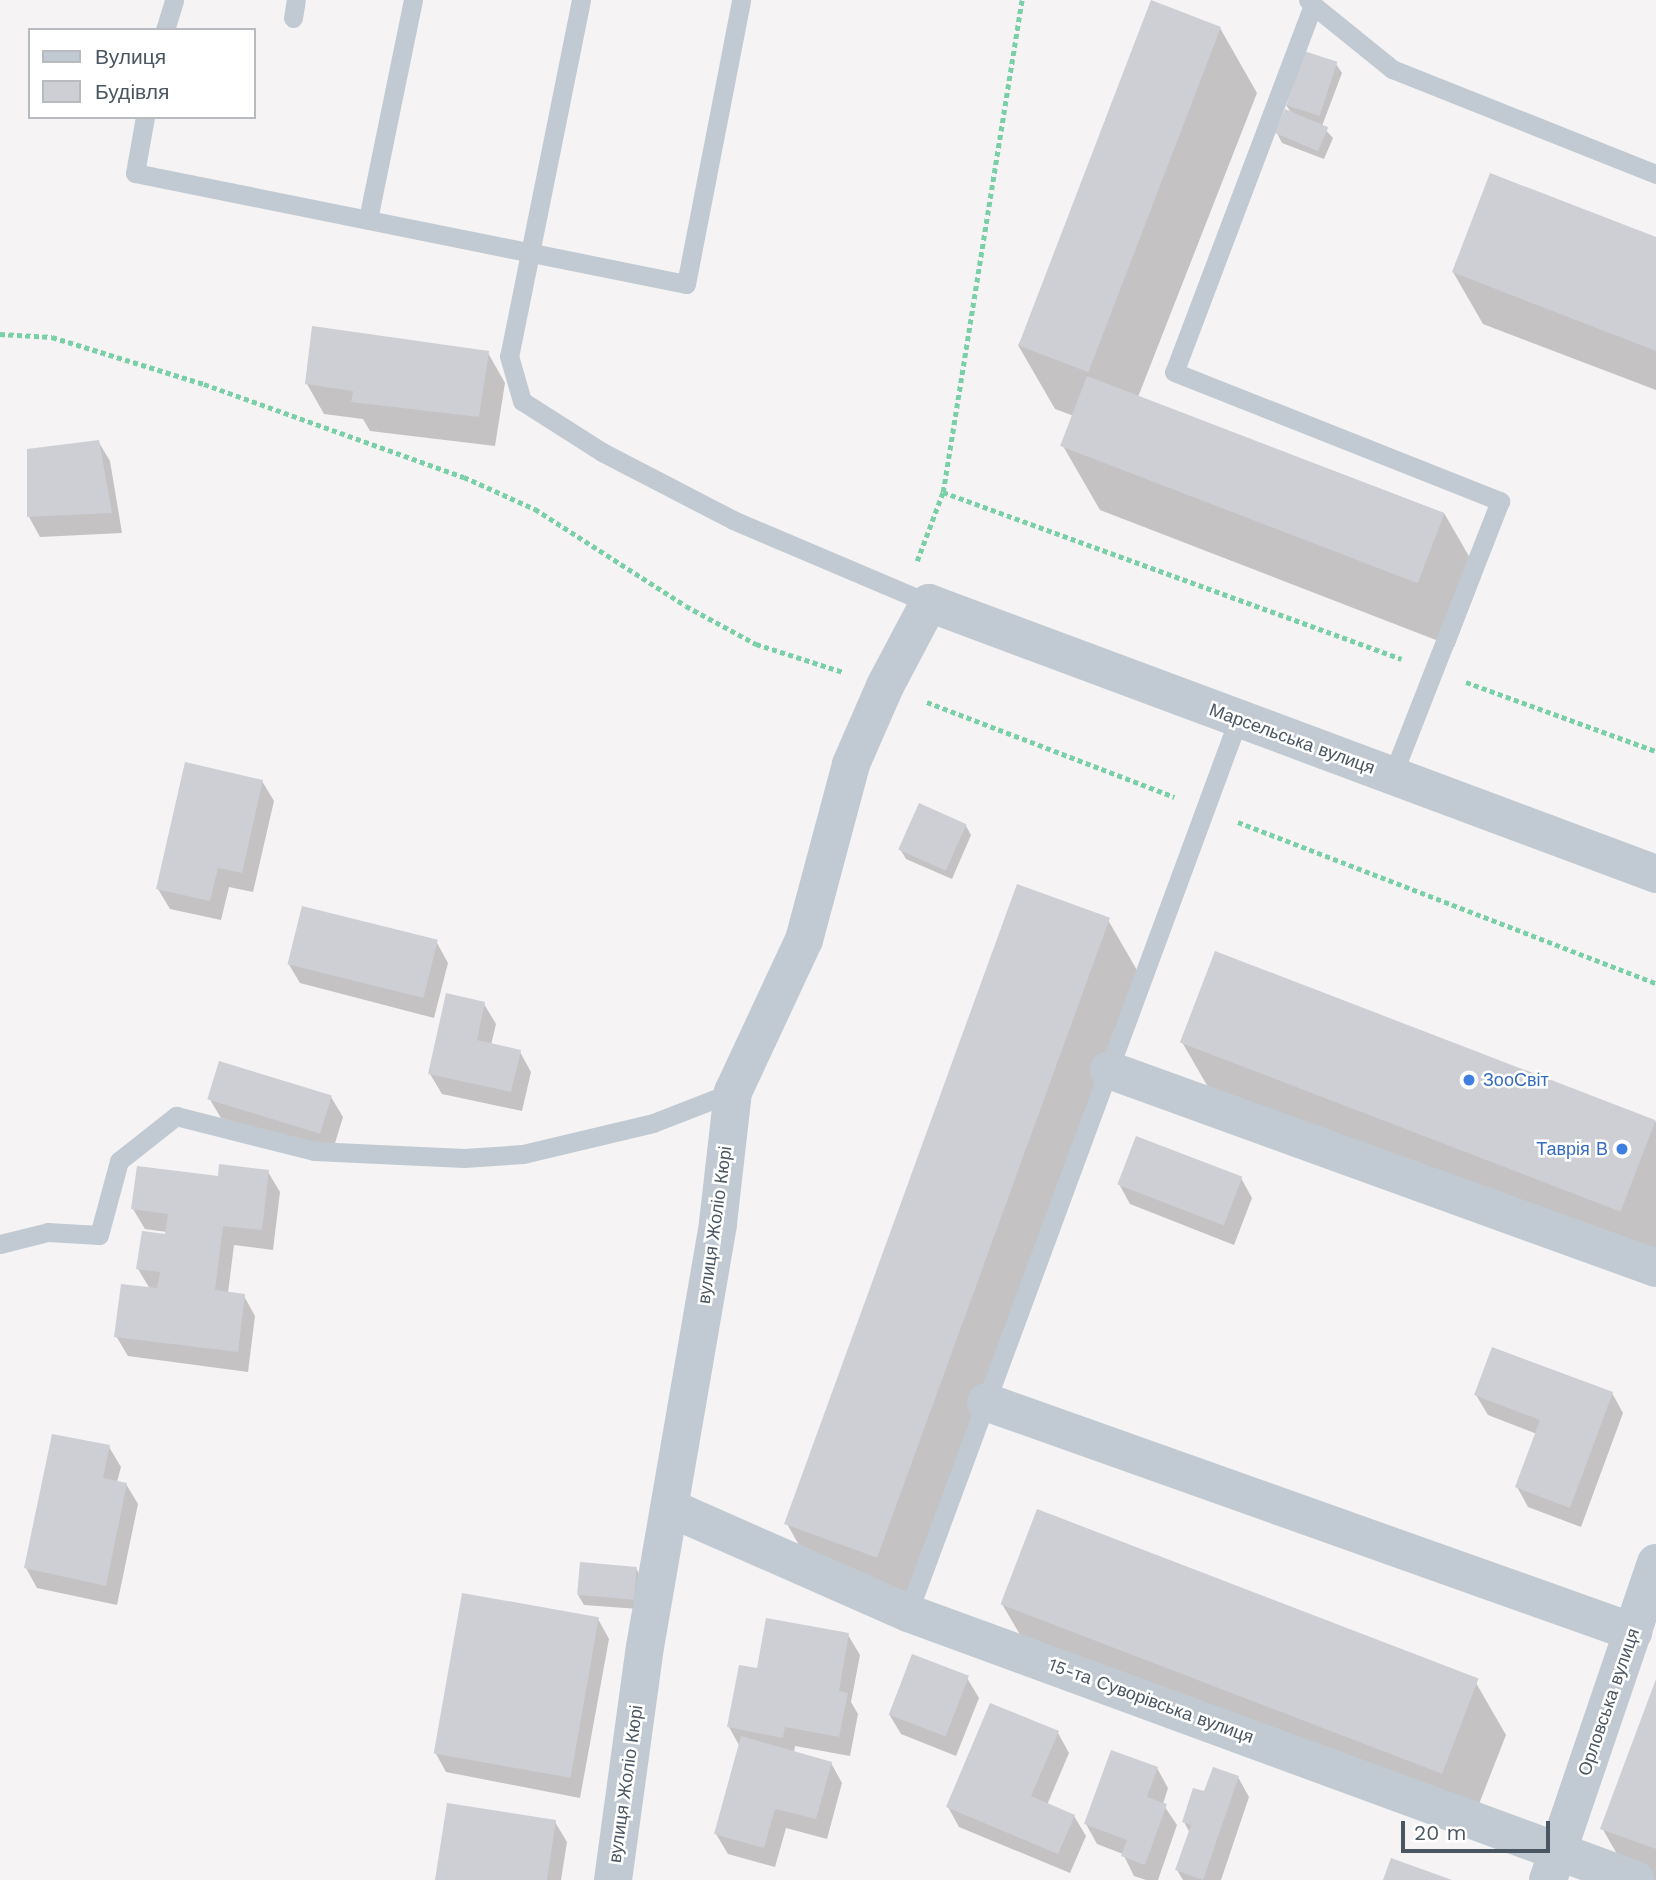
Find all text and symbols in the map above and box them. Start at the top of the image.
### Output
legend [28,28,256,119]
text: Вулиця [95,44,166,69]
text: Будівля [95,79,169,104]
street label: Марсельська вулиця [1206,699,1378,779]
place label: ЗооСвіт [1483,1069,1549,1091]
marker: ЗооСвіт [1461,1072,1477,1088]
place label: Таврія В [1536,1138,1608,1160]
marker: Таврія В [1614,1141,1630,1157]
street label: вулиця Жоліо Кюрі [693,1145,737,1305]
street label: Орловська вулиця [1574,1625,1644,1779]
street label: 15-та Суворівська вулиця [1045,1654,1257,1748]
street label: вулиця Жоліо Кюрі [604,1704,648,1864]
scale bar [1404,1806,1553,1850]
text: 20 m [1414,1820,1466,1845]

